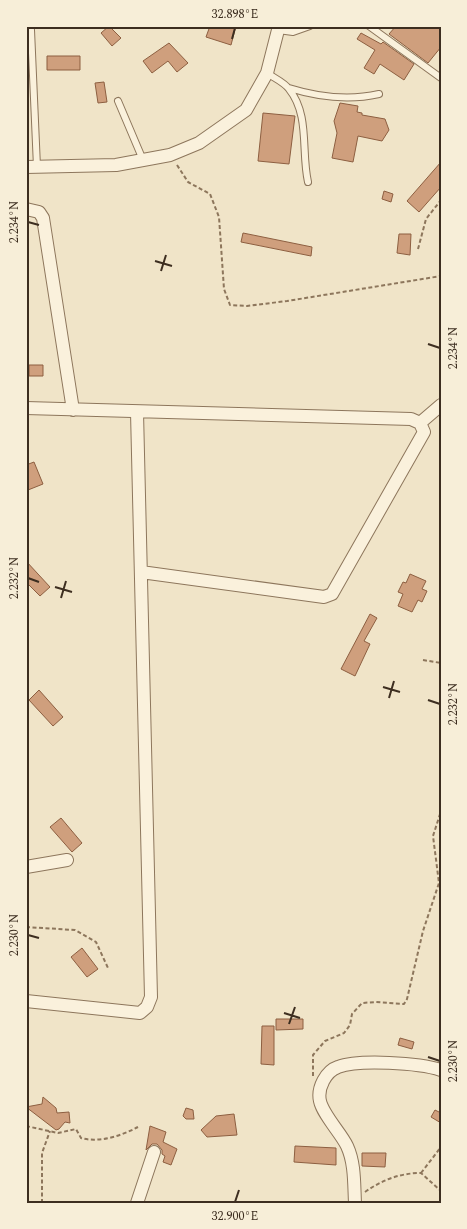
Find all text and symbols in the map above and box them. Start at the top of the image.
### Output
text: 32.898°E [212,5,258,24]
text: 2.234°N [5,201,24,243]
text: 2.234°N [444,327,463,369]
text: 2.232°N [5,557,24,599]
text: 2.232°N [444,683,463,725]
text: 2.230°N [5,914,24,956]
text: 2.230°N [444,1040,463,1082]
text: 32.900°E [212,1207,258,1226]

